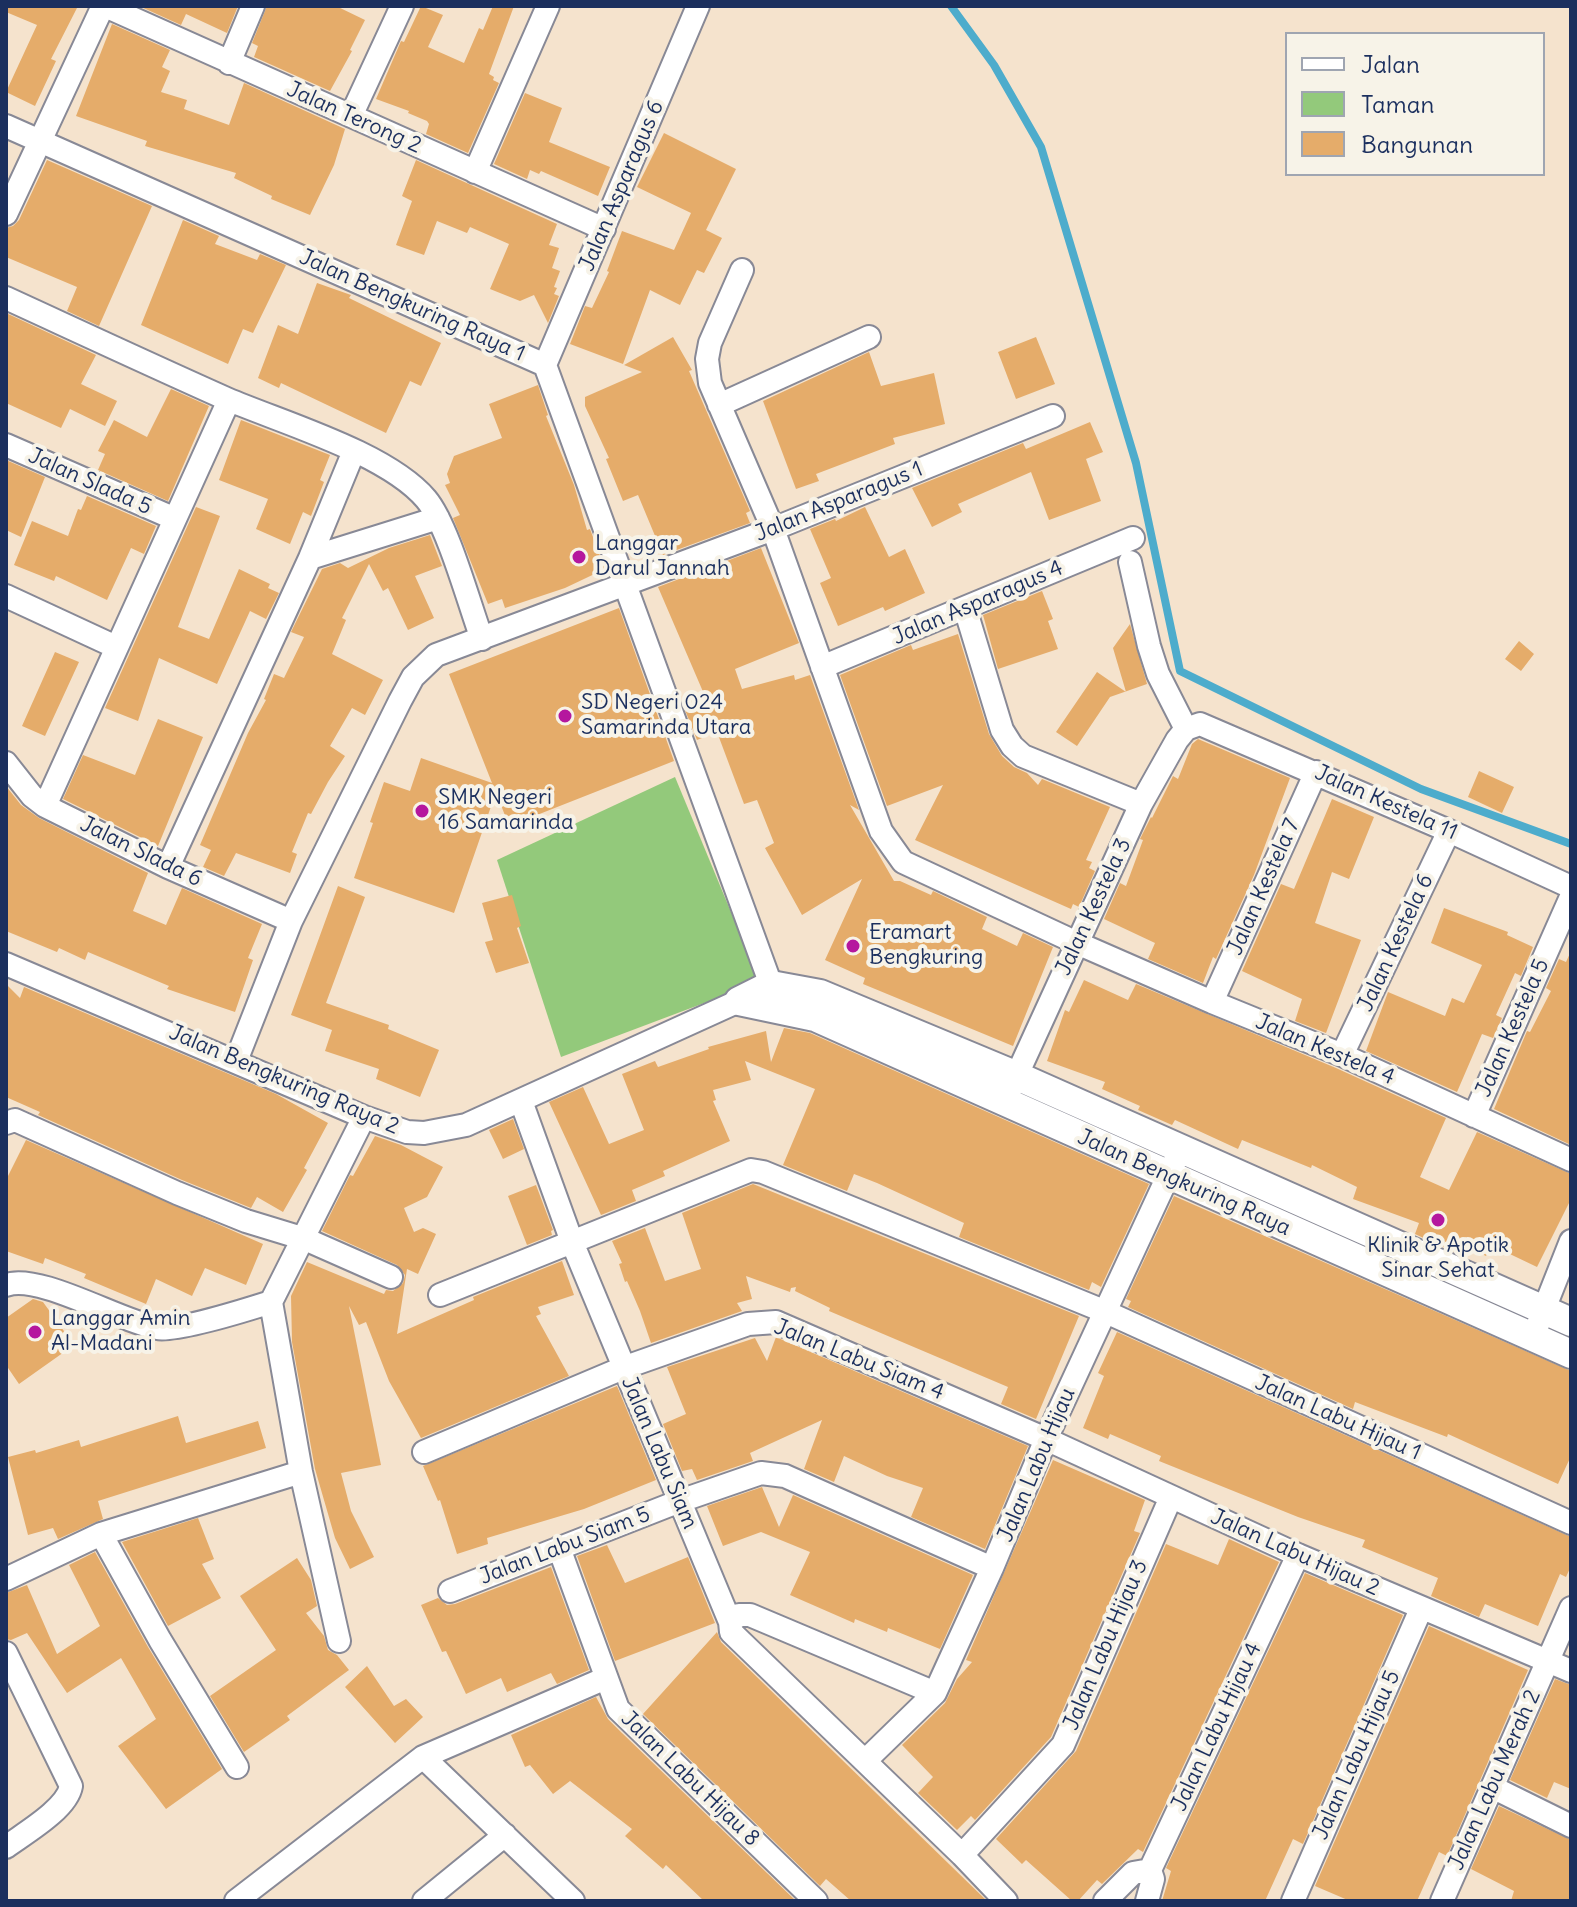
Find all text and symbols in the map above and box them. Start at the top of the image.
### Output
legend [1285,32,1545,176]
text: Jalan [1361,49,1420,79]
street label: Jalan Terong 2 [283,77,425,159]
text: Taman [1361,89,1434,119]
street label: Jalan Asparagus 6 [574,97,670,275]
text: Bangunan [1361,129,1473,159]
street label: Jalan Bengkuring Raya 1 [295,244,529,368]
street label: Jalan Slada 5 [24,443,156,521]
street label: Jalan Asparagus 1 [751,456,927,548]
place label: Langgar Darul Jannah [595,531,730,582]
marker: Langgar Darul Jannah [570,548,588,566]
street label: Jalan Asparagus 4 [889,555,1067,651]
place label: SD Negeri 024 Samarinda Utara [581,690,751,742]
marker: SD Negeri 024 Samarinda Utara [556,707,574,725]
street label: Jalan Kestela 11 [1311,760,1461,846]
place label: SMK Negeri 16 Samarinda [438,785,573,836]
marker: SMK Negeri 16 Samarinda [413,802,431,820]
street label: Jalan Slada 6 [76,811,206,893]
street label: Jalan Kestela 7 [1222,815,1306,959]
street label: Jalan Kestela 3 [1051,834,1137,980]
street label: Jalan Kestela 6 [1353,870,1439,1016]
place label: Eramart Bengkuring [869,920,983,972]
marker: Eramart Bengkuring [844,937,862,955]
street label: Jalan Kestela 5 [1471,955,1555,1101]
street label: Jalan Kestela 4 [1251,1009,1399,1091]
street label: Jalan Bengkuring Raya 2 [165,1020,403,1140]
street label: Jalan Bengkuring Raya [1074,1124,1294,1242]
marker: Klinik & Apotik Sinar Sehat [1429,1211,1447,1229]
place label: Klinik & Apotik Sinar Sehat [1367,1233,1509,1284]
place label: Langgar Amin Al-Madani [51,1306,191,1358]
street label: Jalan Labu Siam 4 [770,1314,948,1406]
marker: Langgar Amin Al-Madani [26,1323,44,1341]
street label: Jalan Labu Hijau 1 [1251,1370,1425,1466]
street label: Jalan Labu Siam [615,1373,703,1533]
street label: Jalan Labu Hijau [993,1384,1081,1546]
street label: Jalan Labu Siam 5 [476,1501,654,1591]
street label: Jalan Labu Hijau 2 [1207,1504,1383,1602]
street label: Jalan Labu Hijau 3 [1058,1556,1154,1734]
street label: Jalan Labu Hijau 4 [1166,1639,1268,1815]
street label: Jalan Labu Hijau 5 [1308,1666,1406,1844]
street label: Jalan Labu Merah 2 [1443,1686,1547,1874]
street label: Jalan Labu Hijau 8 [615,1706,765,1852]

